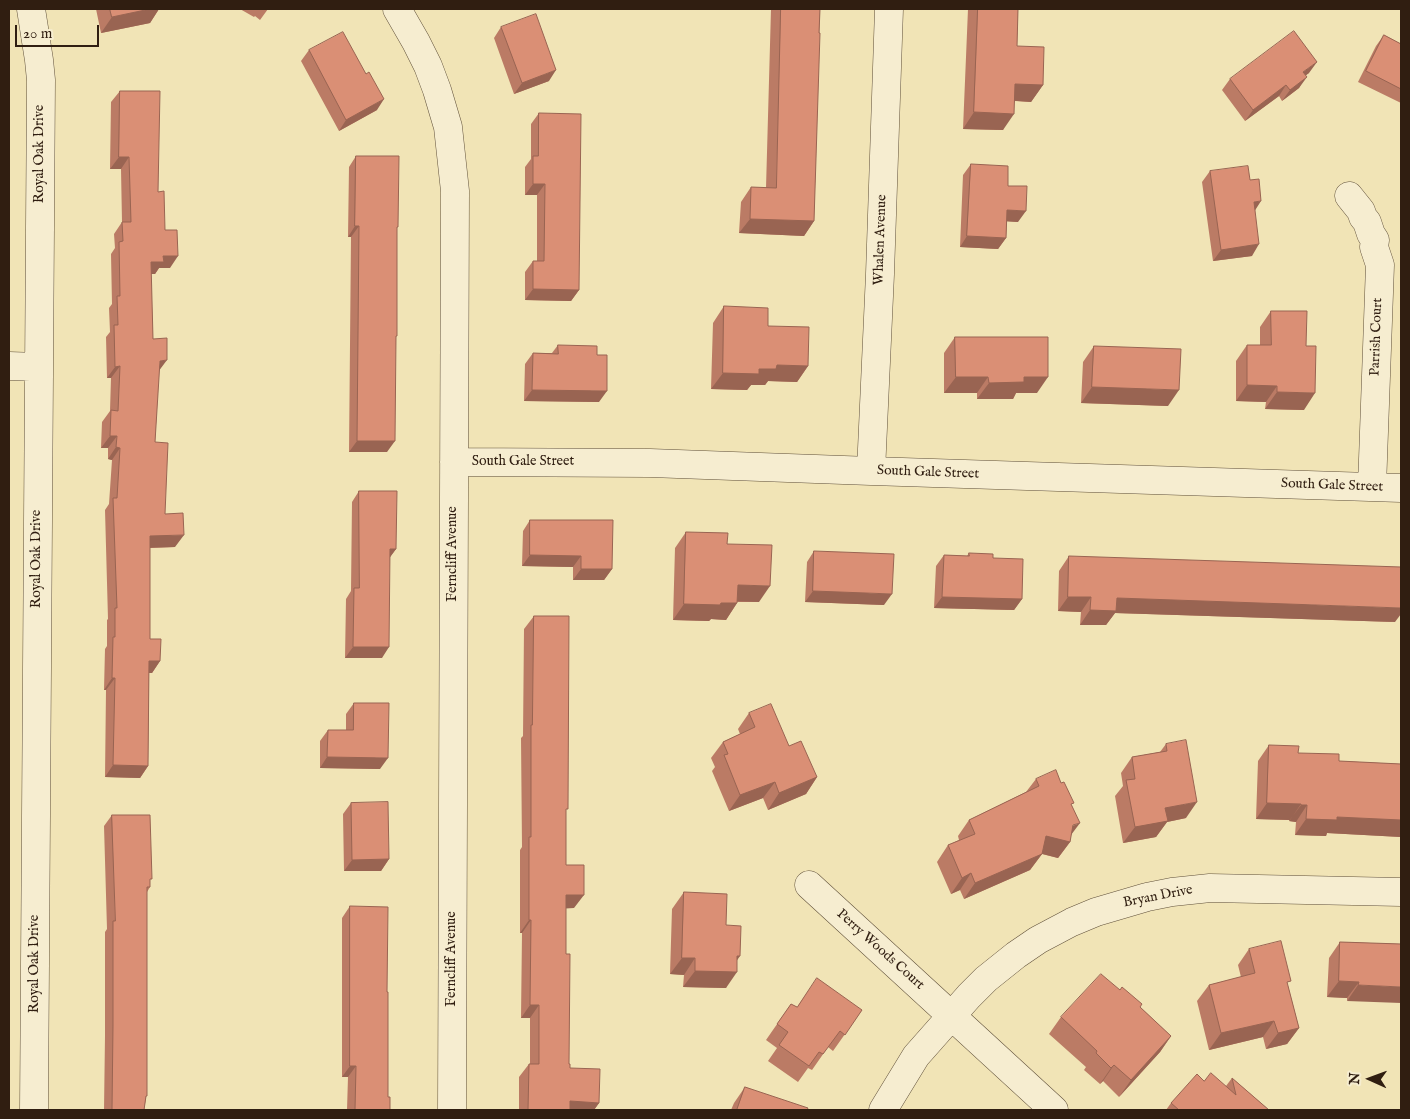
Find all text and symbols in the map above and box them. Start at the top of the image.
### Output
scale bar [18,15,101,47]
text: 20 m [23,24,52,43]
street label: Royal Oak Drive [32,105,48,203]
street label: Whalen Avenue [871,194,891,286]
street label: Parrish Court [1367,298,1387,376]
street label: South Gale Street [472,454,574,470]
street label: South Gale Street [877,463,979,483]
street label: South Gale Street [1281,476,1383,496]
street label: Ferncliff Avenue [445,506,461,602]
street label: Royal Oak Drive [29,510,45,608]
street label: Bryan Drive [1122,882,1194,912]
street label: Perry Woods Court [833,906,927,994]
street label: Ferncliff Avenue [444,911,460,1007]
street label: Royal Oak Drive [27,915,43,1013]
north arrow [1345,1054,1395,1104]
text: N [1346,1072,1364,1085]

